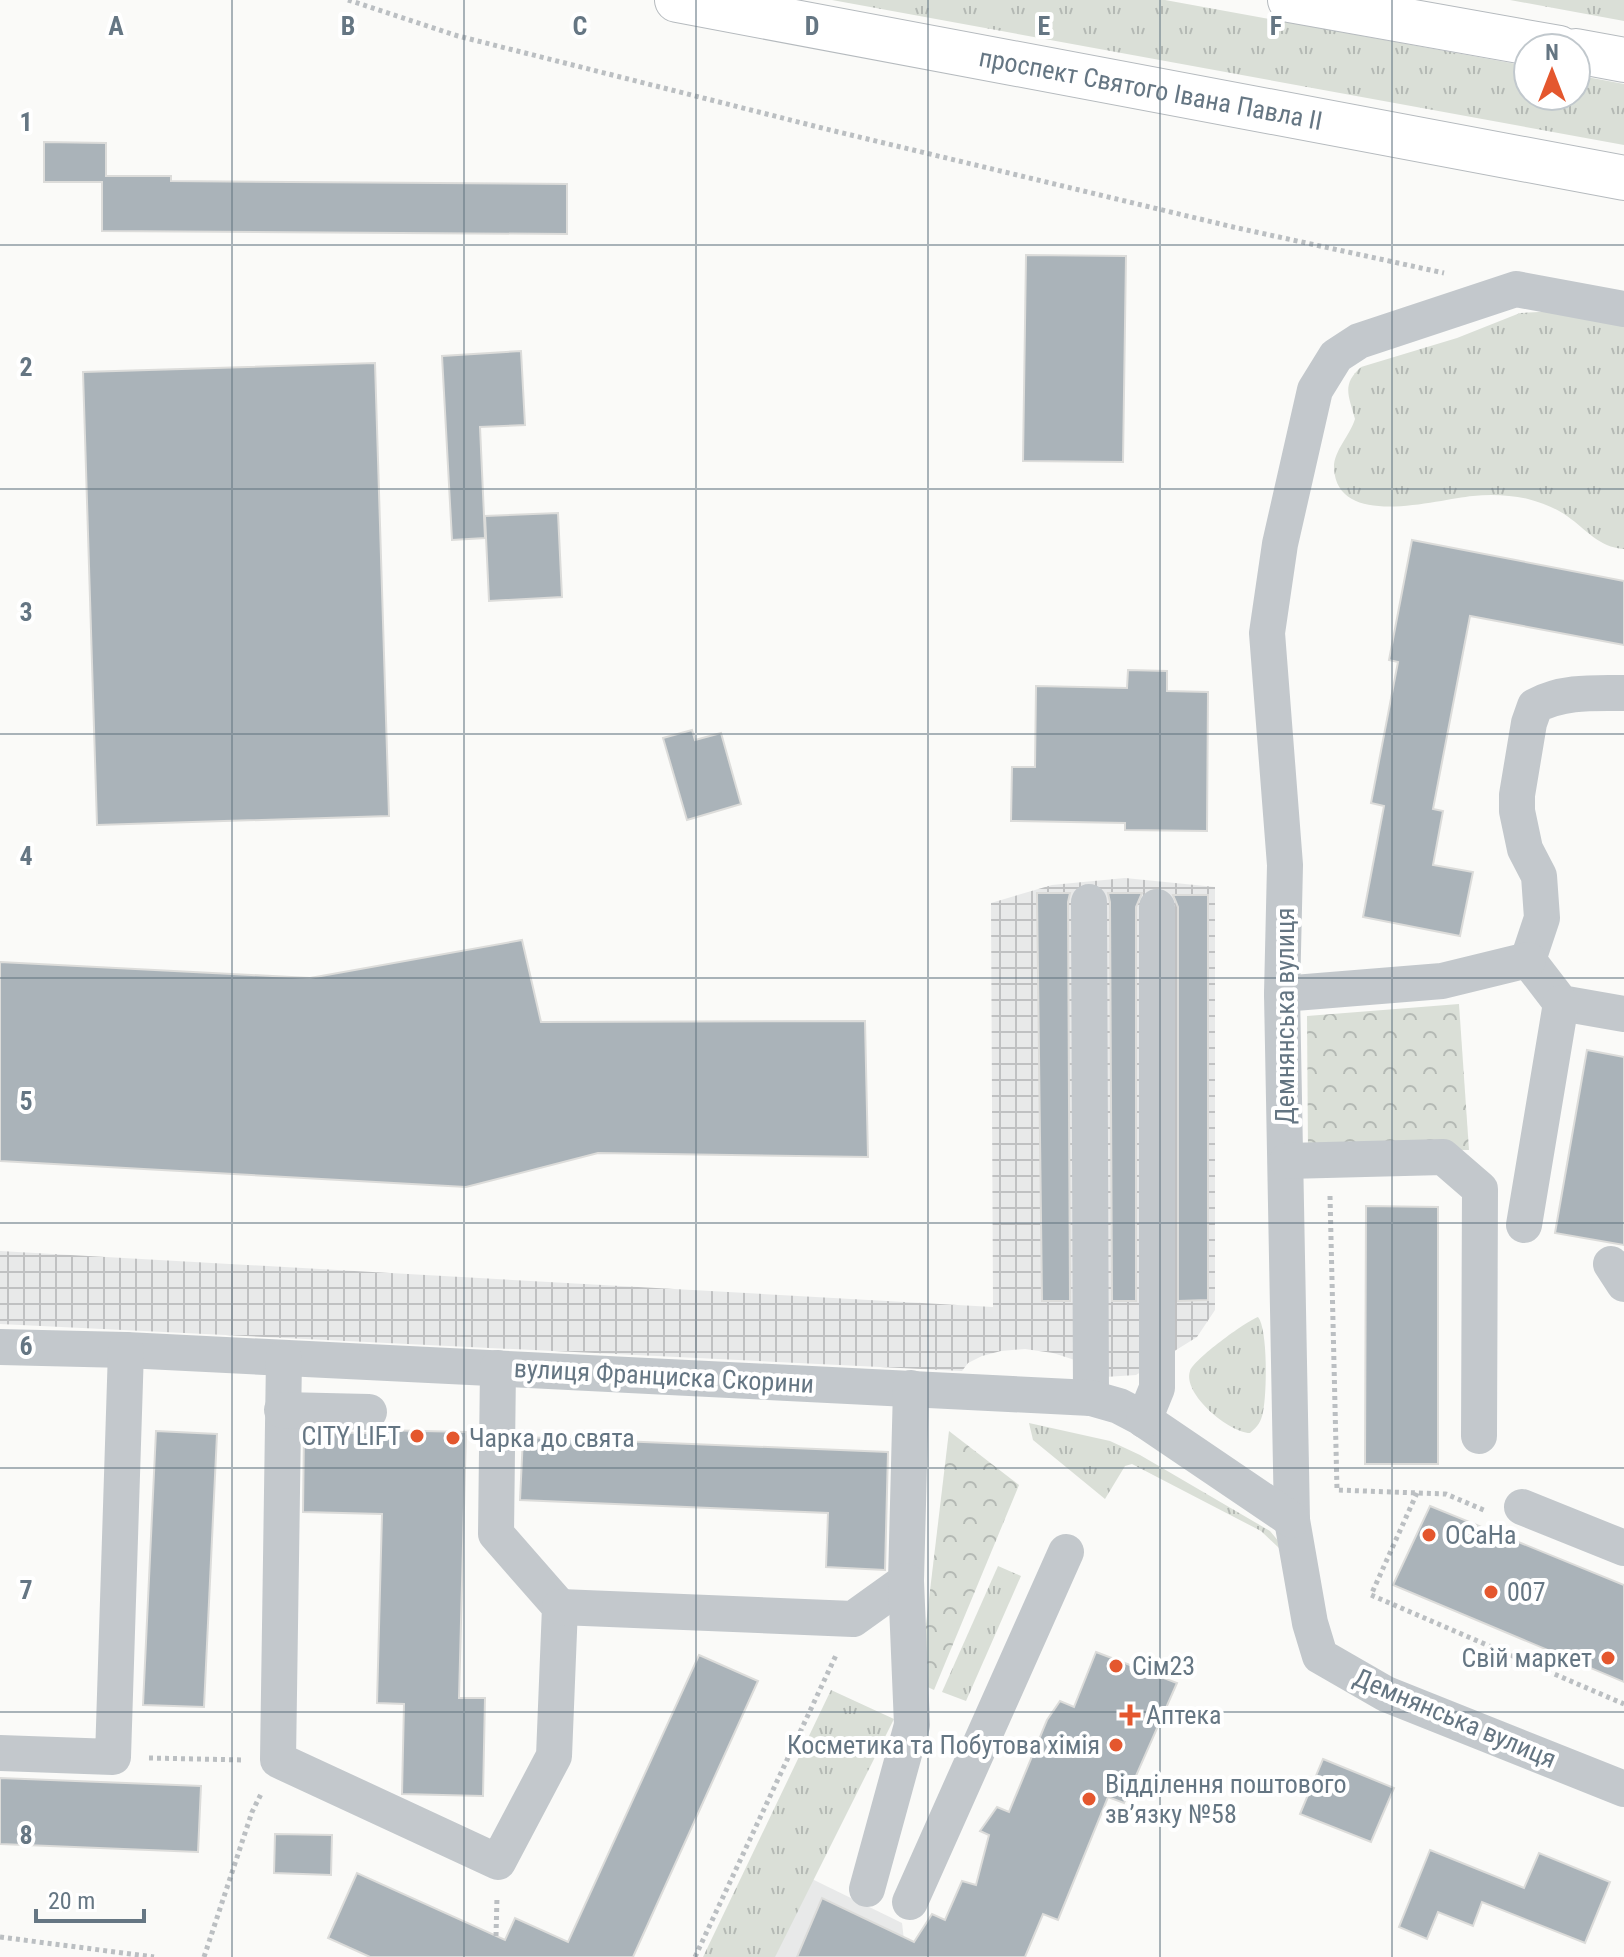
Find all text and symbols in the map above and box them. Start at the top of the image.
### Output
text: A [108,11,124,41]
text: B [341,11,355,41]
text: C [573,11,588,41]
text: D [805,11,819,41]
text: E [1038,11,1051,41]
text: F [1270,11,1282,41]
north arrow [1512,32,1592,112]
text: N [1545,40,1559,65]
street label: проспект Святого Івана Павла II [977,42,1325,136]
text: 1 [19,107,33,137]
text: 2 [19,352,33,382]
text: 3 [19,597,33,627]
text: 4 [19,841,33,871]
street label: Демнянська вулиця [1270,908,1300,1124]
text: 5 [19,1086,33,1116]
text: 6 [19,1331,33,1361]
street label: вулиця Франциска Скорини [513,1353,815,1399]
place label: CITY LIFT [302,1421,401,1451]
place label: Чарка до свята [469,1423,635,1453]
marker: CITY LIFT [408,1427,426,1445]
marker: Чарка до свята [444,1429,462,1447]
place label: ОСаНа [1445,1520,1516,1550]
marker: ОСаНа [1420,1526,1438,1544]
text: 7 [19,1575,33,1605]
place label: 007 [1507,1577,1546,1607]
marker: 007 [1482,1583,1500,1601]
place label: Свій маркет [1462,1643,1592,1673]
marker: Свій маркет [1599,1649,1617,1667]
place label: Сім23 [1132,1651,1195,1681]
marker: Сім23 [1107,1657,1125,1675]
street label: Демнянська вулиця [1349,1662,1561,1774]
place label: Аптека [1146,1700,1221,1730]
marker: Аптека [1121,1706,1139,1724]
place label: Косметика та Побутова хімія [787,1730,1100,1760]
marker: Косметика та Побутова хімія [1107,1736,1125,1754]
place label: Відділення поштового зв’язку №58 [1105,1769,1346,1829]
marker: Відділення поштового зв’язку №58 [1080,1790,1098,1808]
text: 8 [19,1820,33,1850]
scale bar [36,1873,144,1923]
text: 20 m [48,1887,95,1915]

